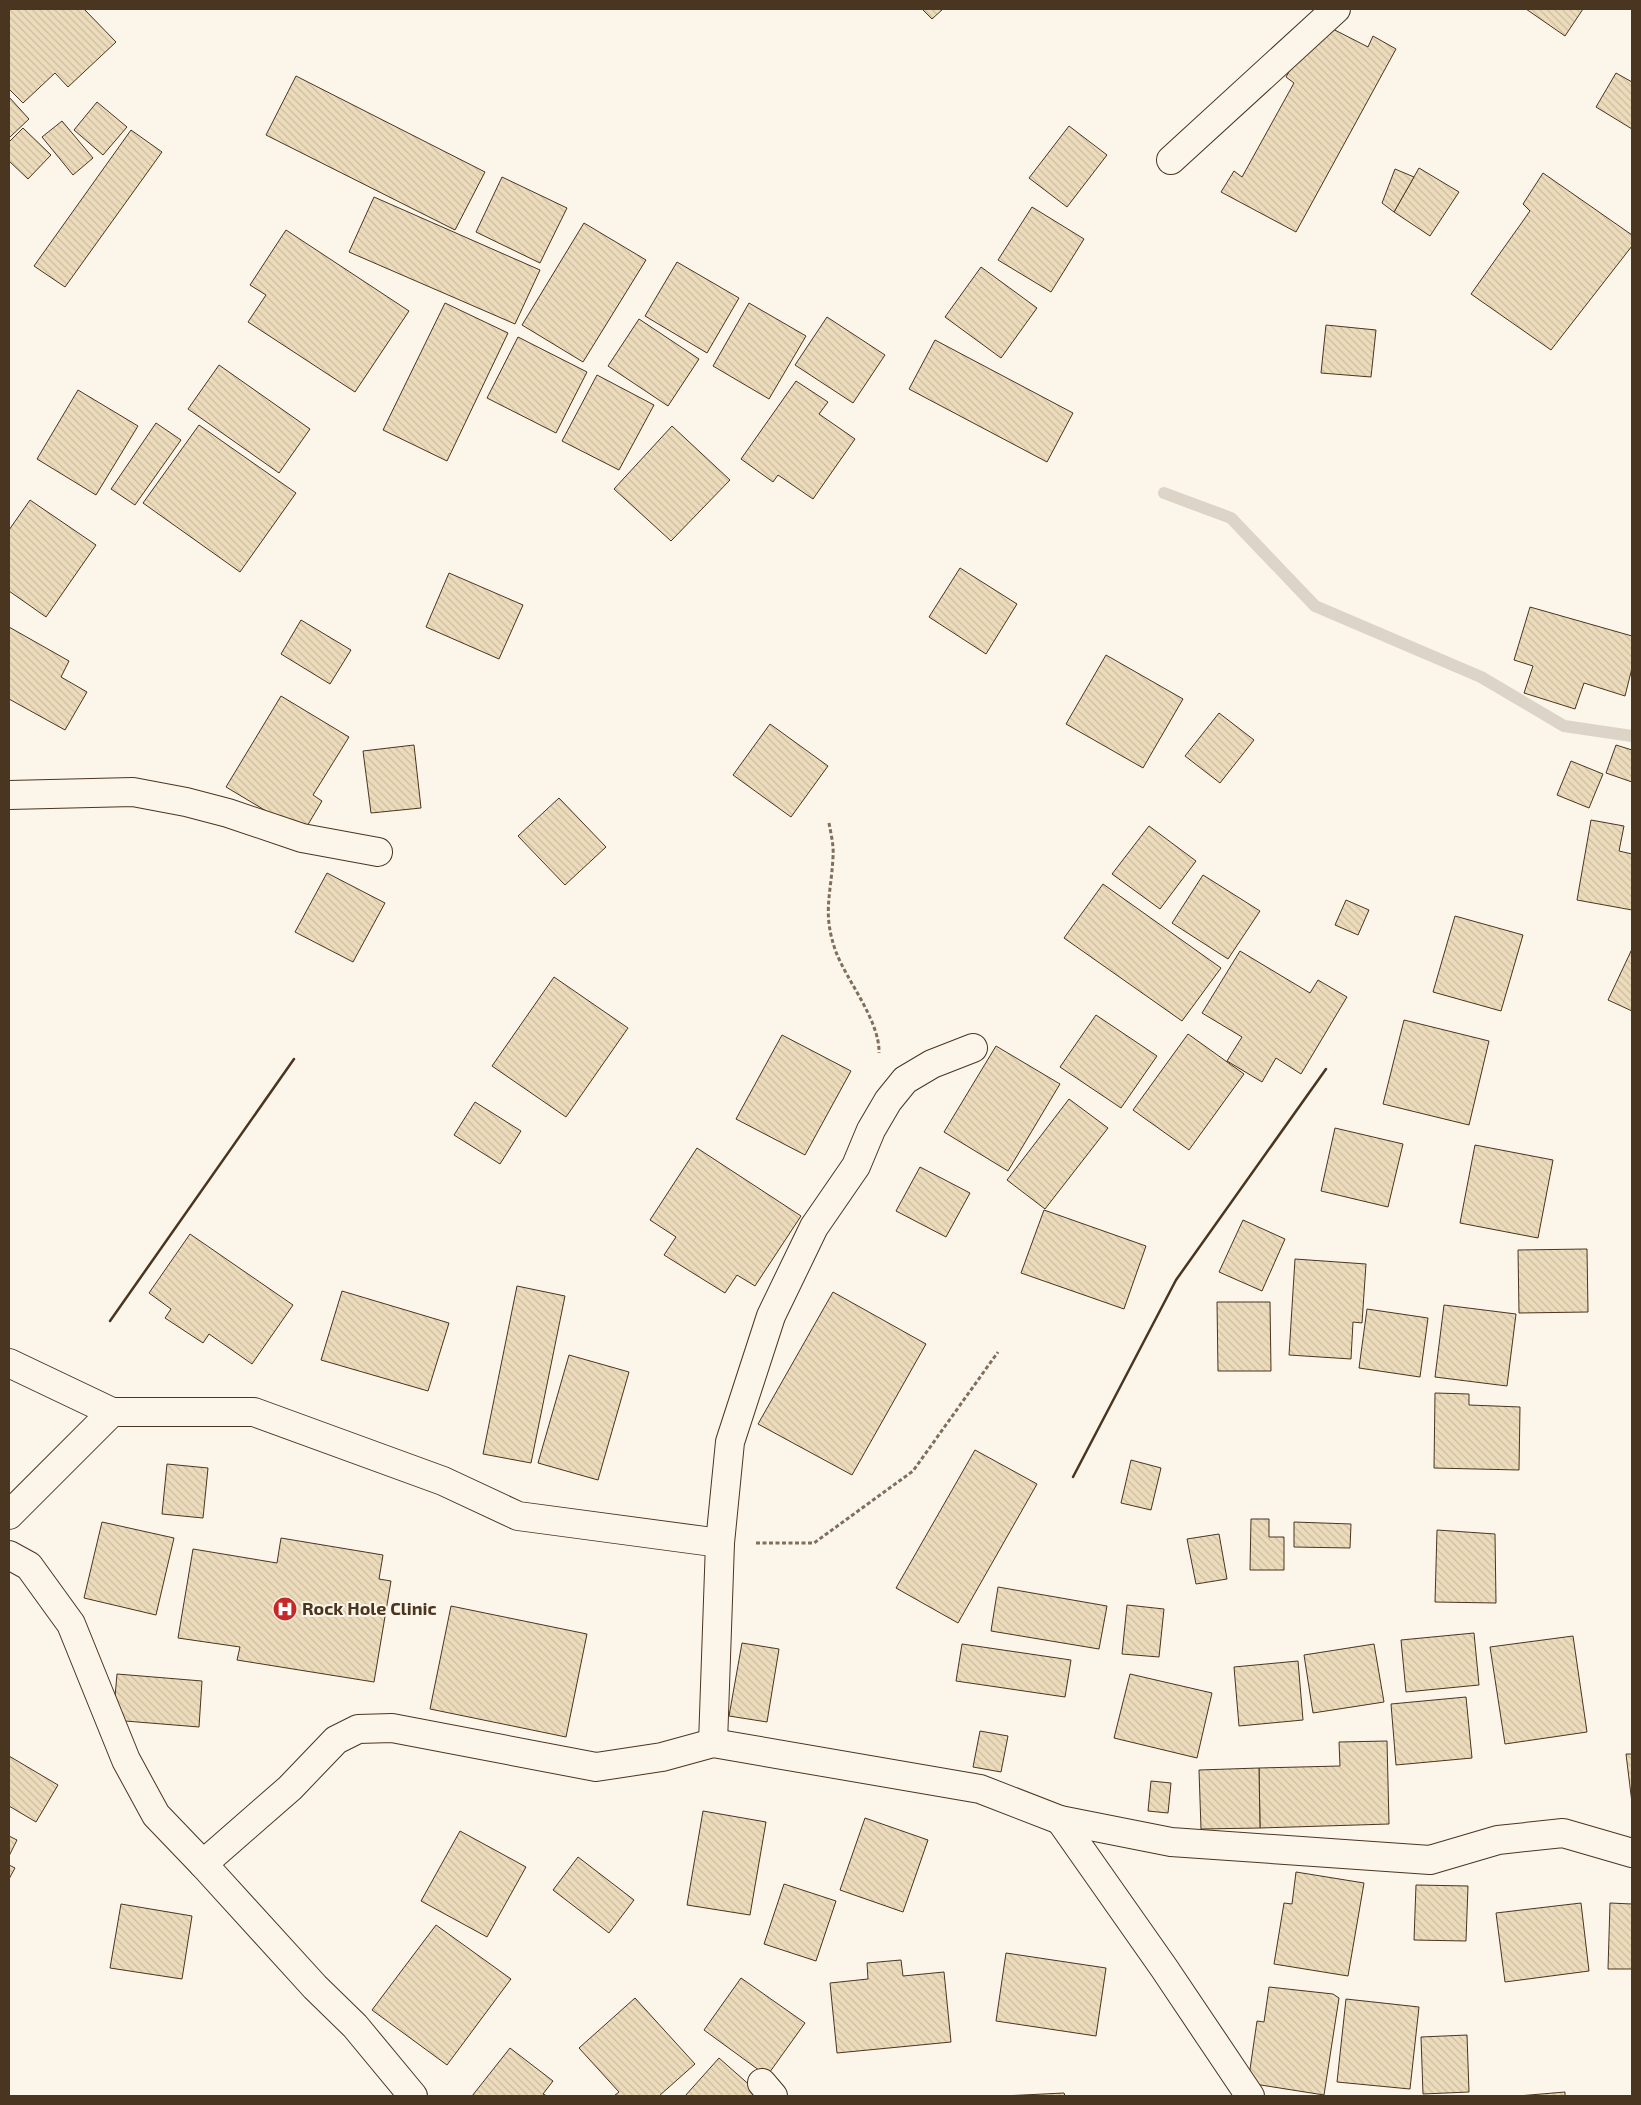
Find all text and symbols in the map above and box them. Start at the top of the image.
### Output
hospital icon: Rock Hole Clinic [272,1596,298,1622]
place label: Rock Hole Clinic [302,1597,437,1619]

